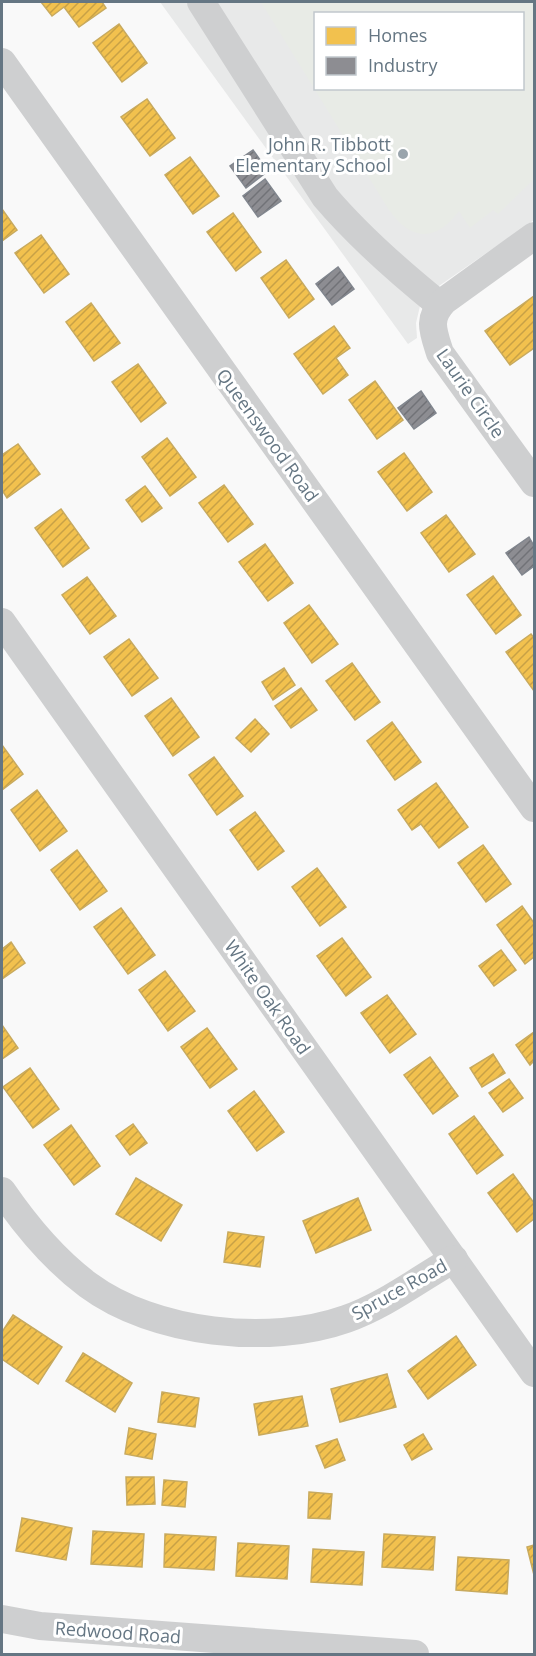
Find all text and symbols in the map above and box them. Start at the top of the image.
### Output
legend [314,12,524,90]
text: Homes [368,23,427,47]
text: Industry [368,53,438,77]
place label: John R. Tibbott Elementary School [235,132,391,177]
marker: John R. Tibbott Elementary School [396,147,410,161]
street label: Laurie Circle [431,344,511,442]
street label: Queenswood Road [212,364,324,506]
street label: White Oak Road [220,935,316,1059]
street label: Spruce Road [347,1253,451,1325]
street label: Redwood Road [54,1616,182,1648]

